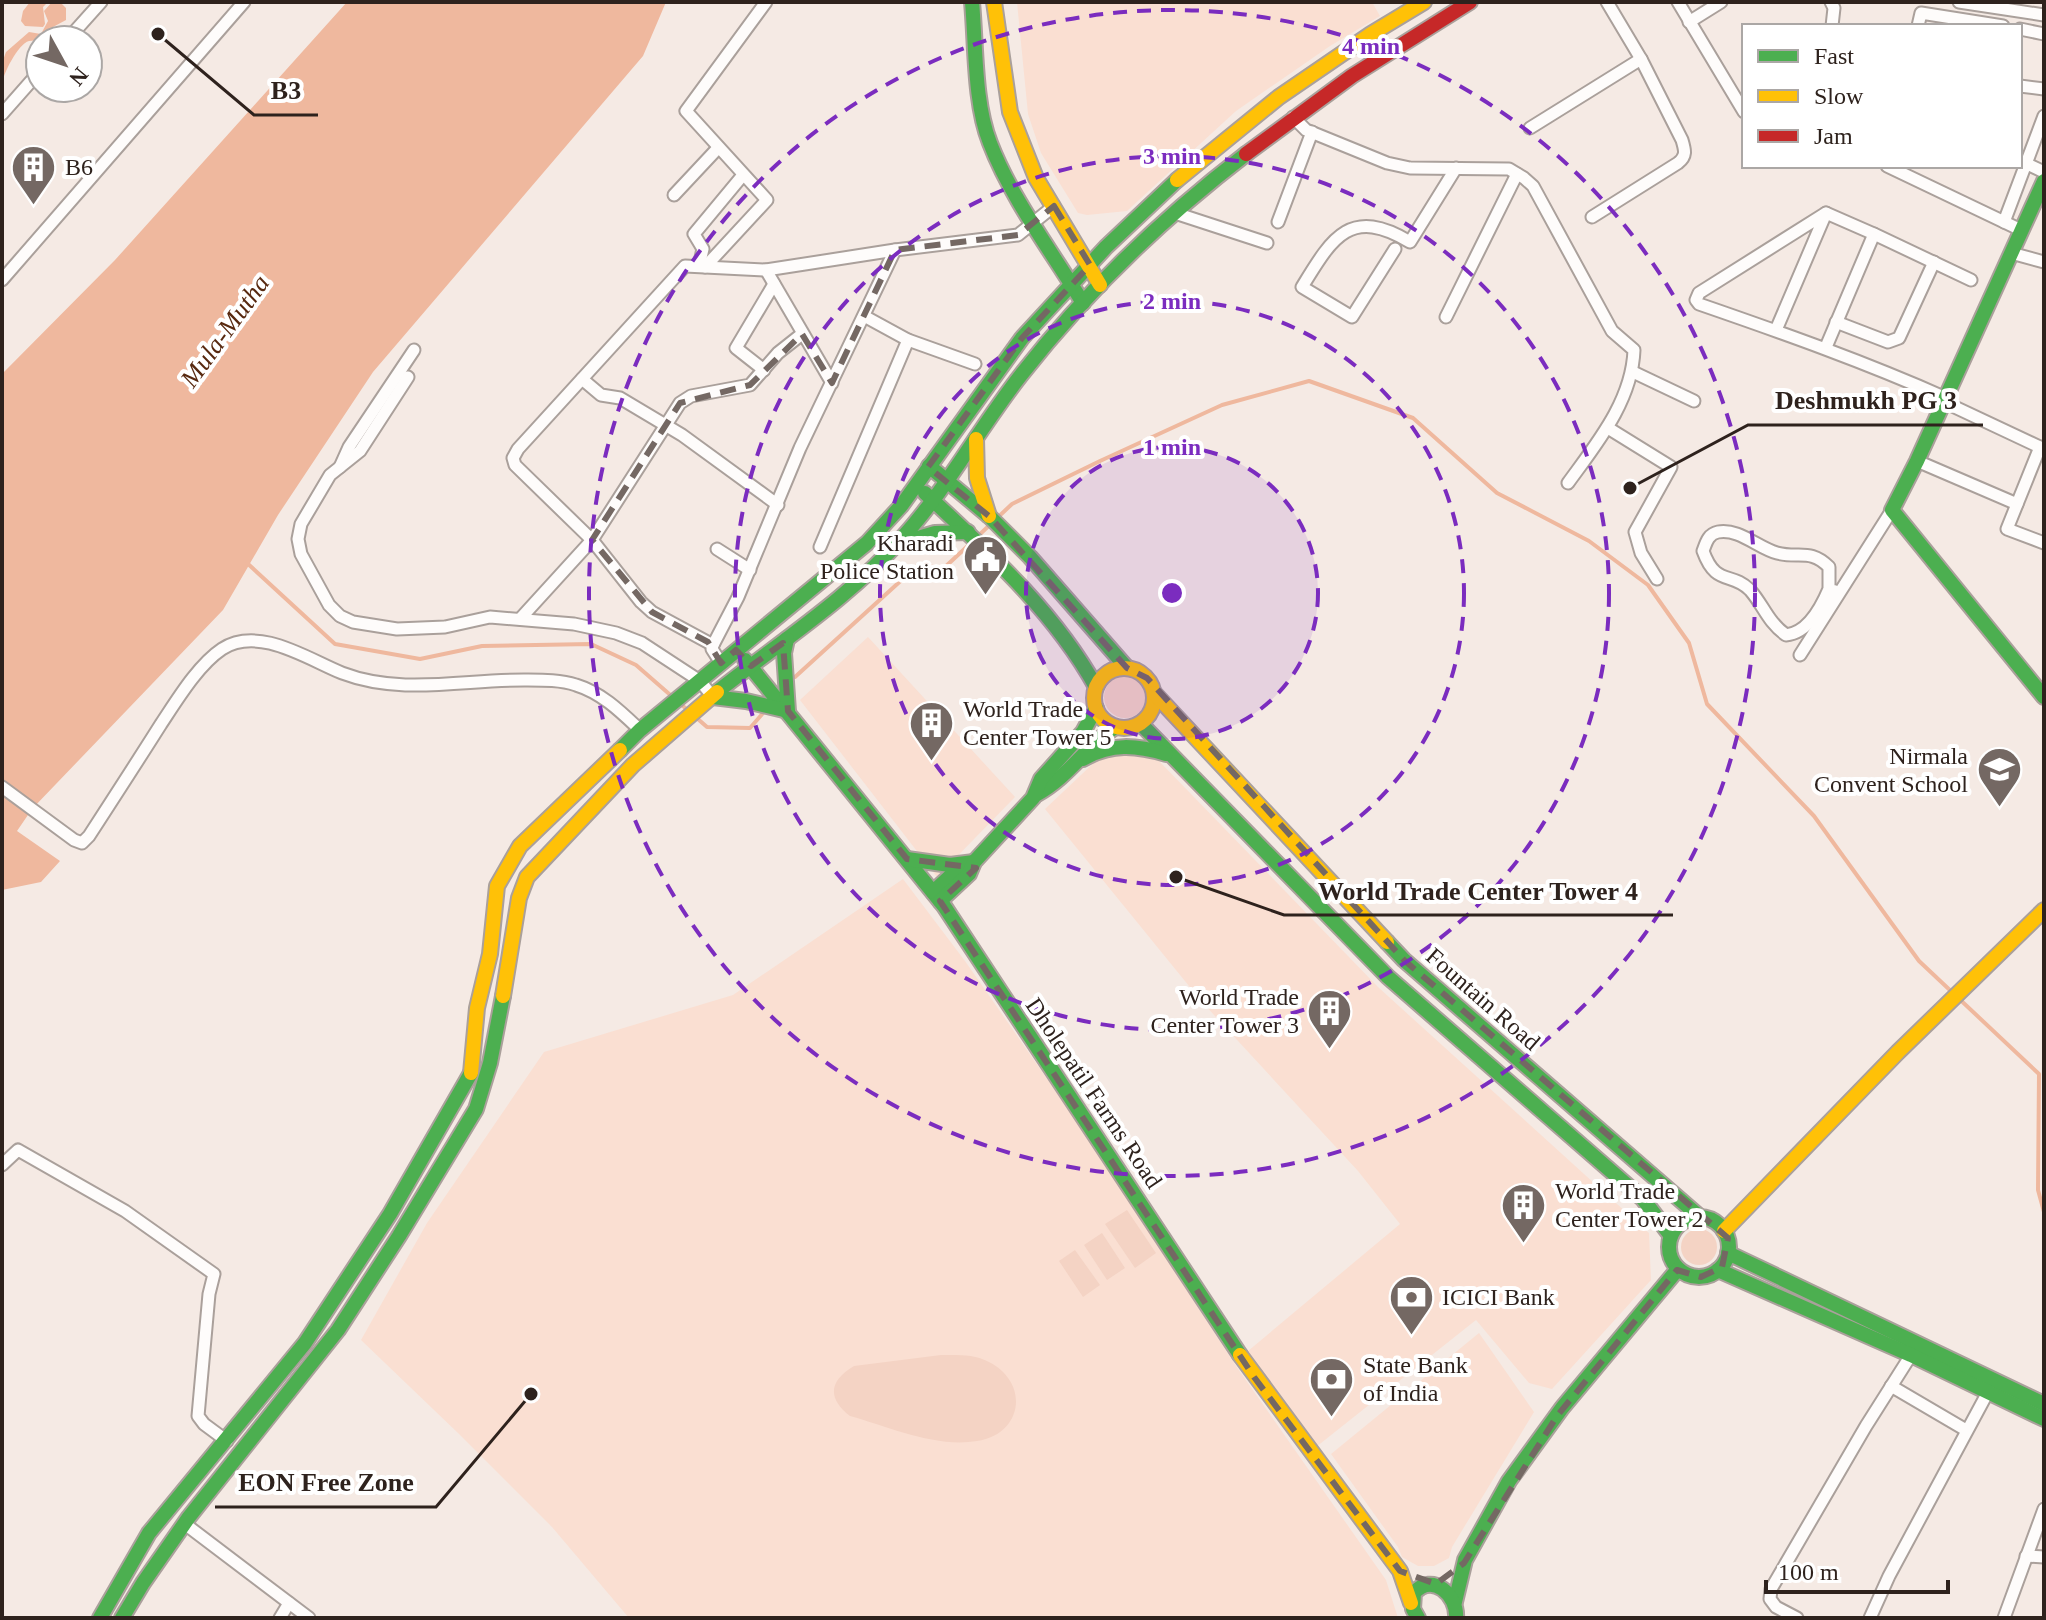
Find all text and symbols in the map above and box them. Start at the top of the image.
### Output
north arrow [24,24,104,104]
legend [1742,24,2022,168]
text: 4 min [1342,33,1400,59]
text: Fast [1814,43,1854,69]
text: N [64,62,94,91]
callout: B3 [254,65,318,115]
text: B3 [271,76,301,105]
text: Slow [1814,83,1864,109]
text: Jam [1814,123,1853,149]
building icon: B6 [10,143,58,206]
text: 3 min [1143,143,1201,169]
place label: B6 [65,154,93,180]
water label: Mula-Mutha [174,269,275,393]
text: 2 min [1143,288,1201,314]
callout: Deshmukh PG 3 [1748,375,1983,425]
text: Deshmukh PG 3 [1775,386,1957,415]
text: 1 min [1143,434,1201,460]
place label: Kharadi Police Station [820,530,954,584]
public building icon: Kharadi Police Station [961,533,1009,596]
centre of rings [1158,579,1186,607]
place label: World Trade Center Tower 5 [963,696,1112,750]
building icon: World Trade Center Tower 5 [908,699,956,762]
place label: Nirmala Convent School [1814,743,1968,797]
school or university icon: Nirmala Convent School [1975,746,2023,809]
callout: World Trade Center Tower 4 [1284,865,1673,915]
text: World Trade Center Tower 4 [1318,877,1638,906]
street label: Fountain Road [1421,943,1545,1055]
place label: World Trade Center Tower 3 [1151,984,1299,1038]
building icon: World Trade Center Tower 3 [1306,987,1354,1050]
street label: Dholepatil Farms Road [1021,993,1167,1193]
place label: World Trade Center Tower 2 [1555,1178,1704,1232]
building icon: World Trade Center Tower 2 [1500,1181,1548,1244]
bank icon: ICICI Bank [1387,1273,1435,1336]
place label: ICICI Bank [1442,1284,1555,1310]
place label: State Bank of India [1363,1352,1468,1406]
bank icon: State Bank of India [1308,1355,1356,1418]
callout: EON Free Zone [215,1457,436,1507]
text: EON Free Zone [238,1468,414,1497]
scale bar [1766,1544,1948,1594]
text: 100 m [1778,1559,1839,1585]

